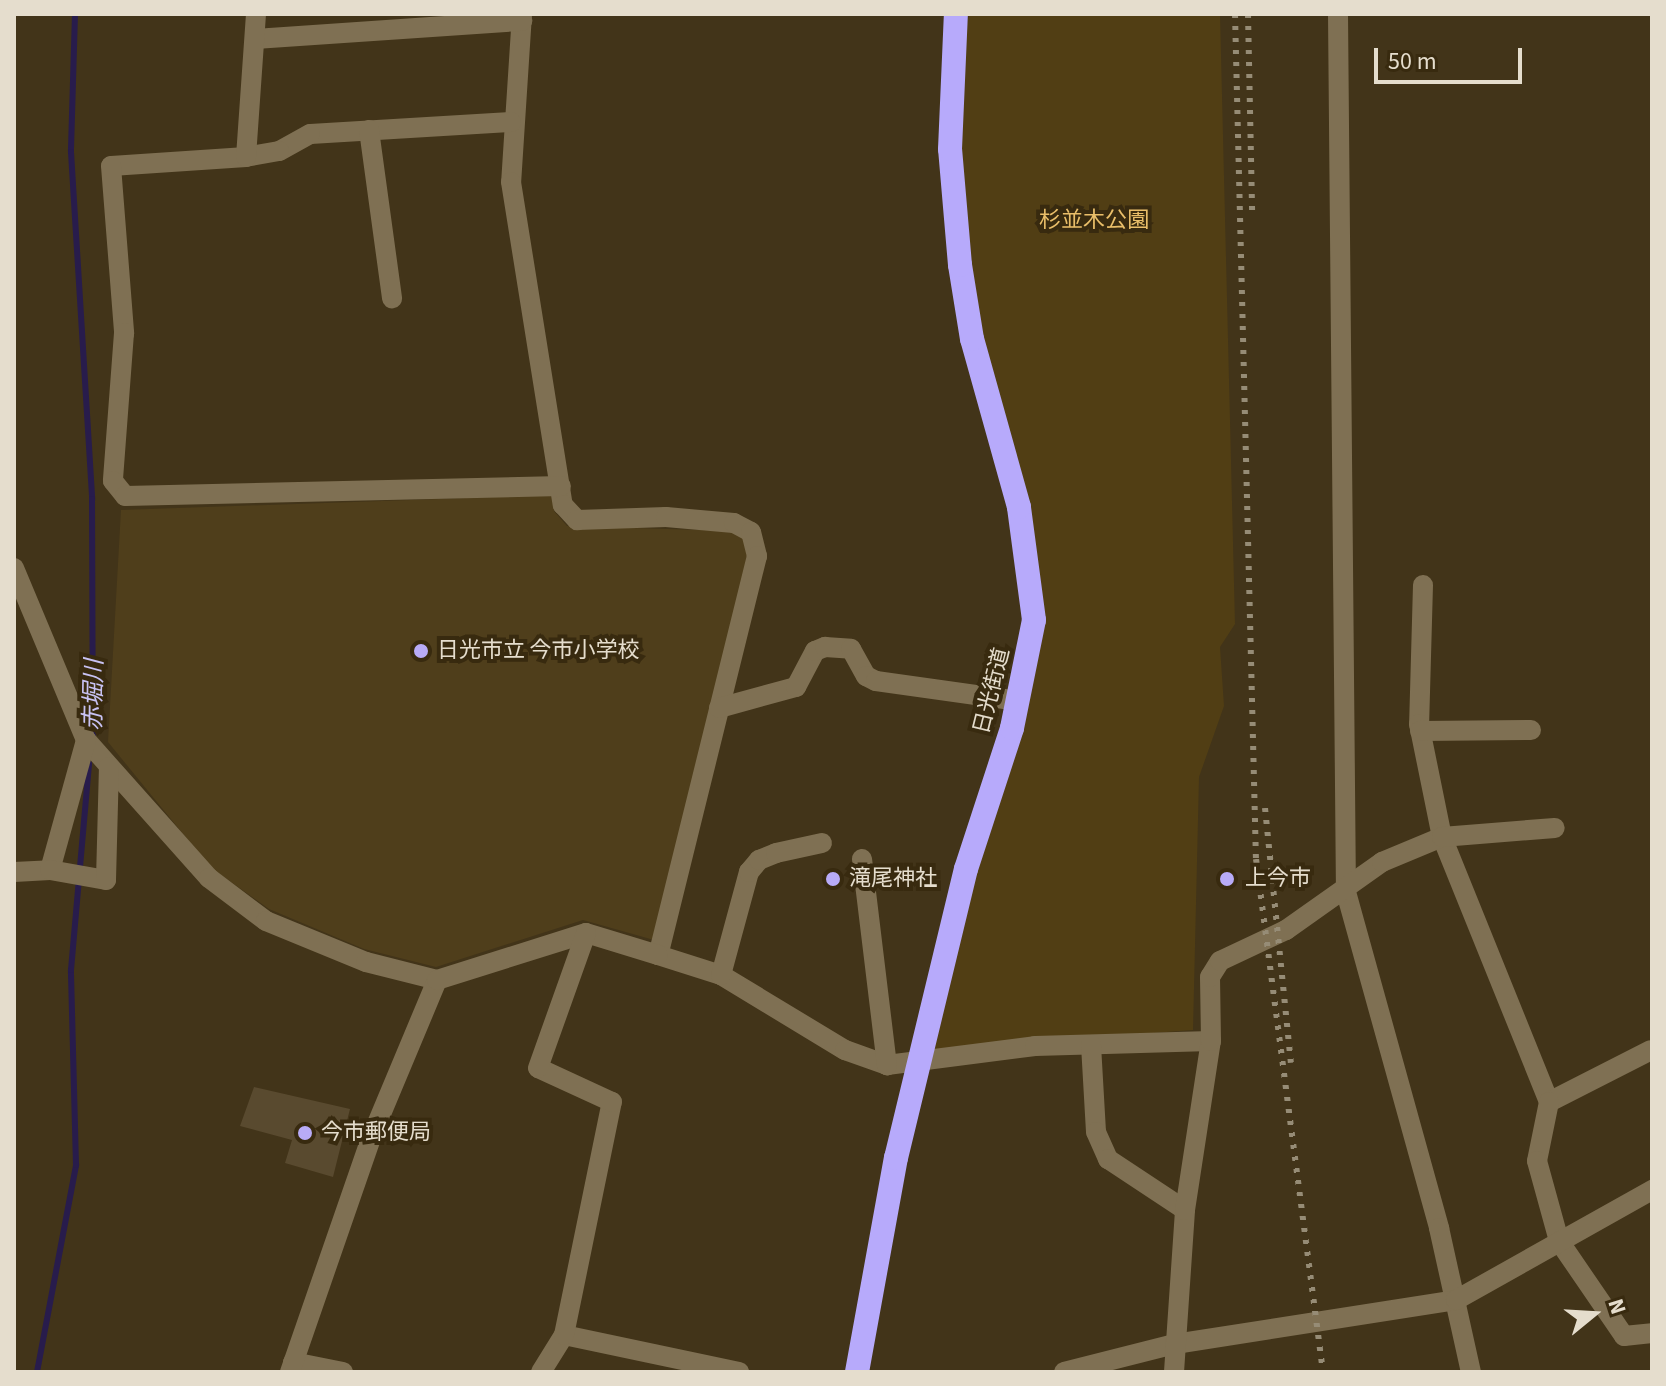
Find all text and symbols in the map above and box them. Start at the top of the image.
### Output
scale bar [1378,32,1526,82]
text: 50 m [1388,44,1437,79]
park label: 杉並木公園 [1039,208,1149,234]
place label: 日光市立 今市小学校 [437,638,639,664]
marker: 日光市立 今市小学校 [412,642,430,660]
street label: 日光街道 [969,645,1015,737]
water label: 赤堀川 [79,659,109,731]
place label: 滝尾神社 [849,866,937,892]
place label: 上今市 [1245,866,1311,892]
marker: 上今市 [1216,868,1238,890]
marker: 滝尾神社 [824,870,842,888]
place label: 今市郵便局 [321,1120,431,1146]
marker: 今市郵便局 [296,1124,314,1142]
north arrow [1554,1274,1634,1354]
text: N [1599,1295,1634,1318]

